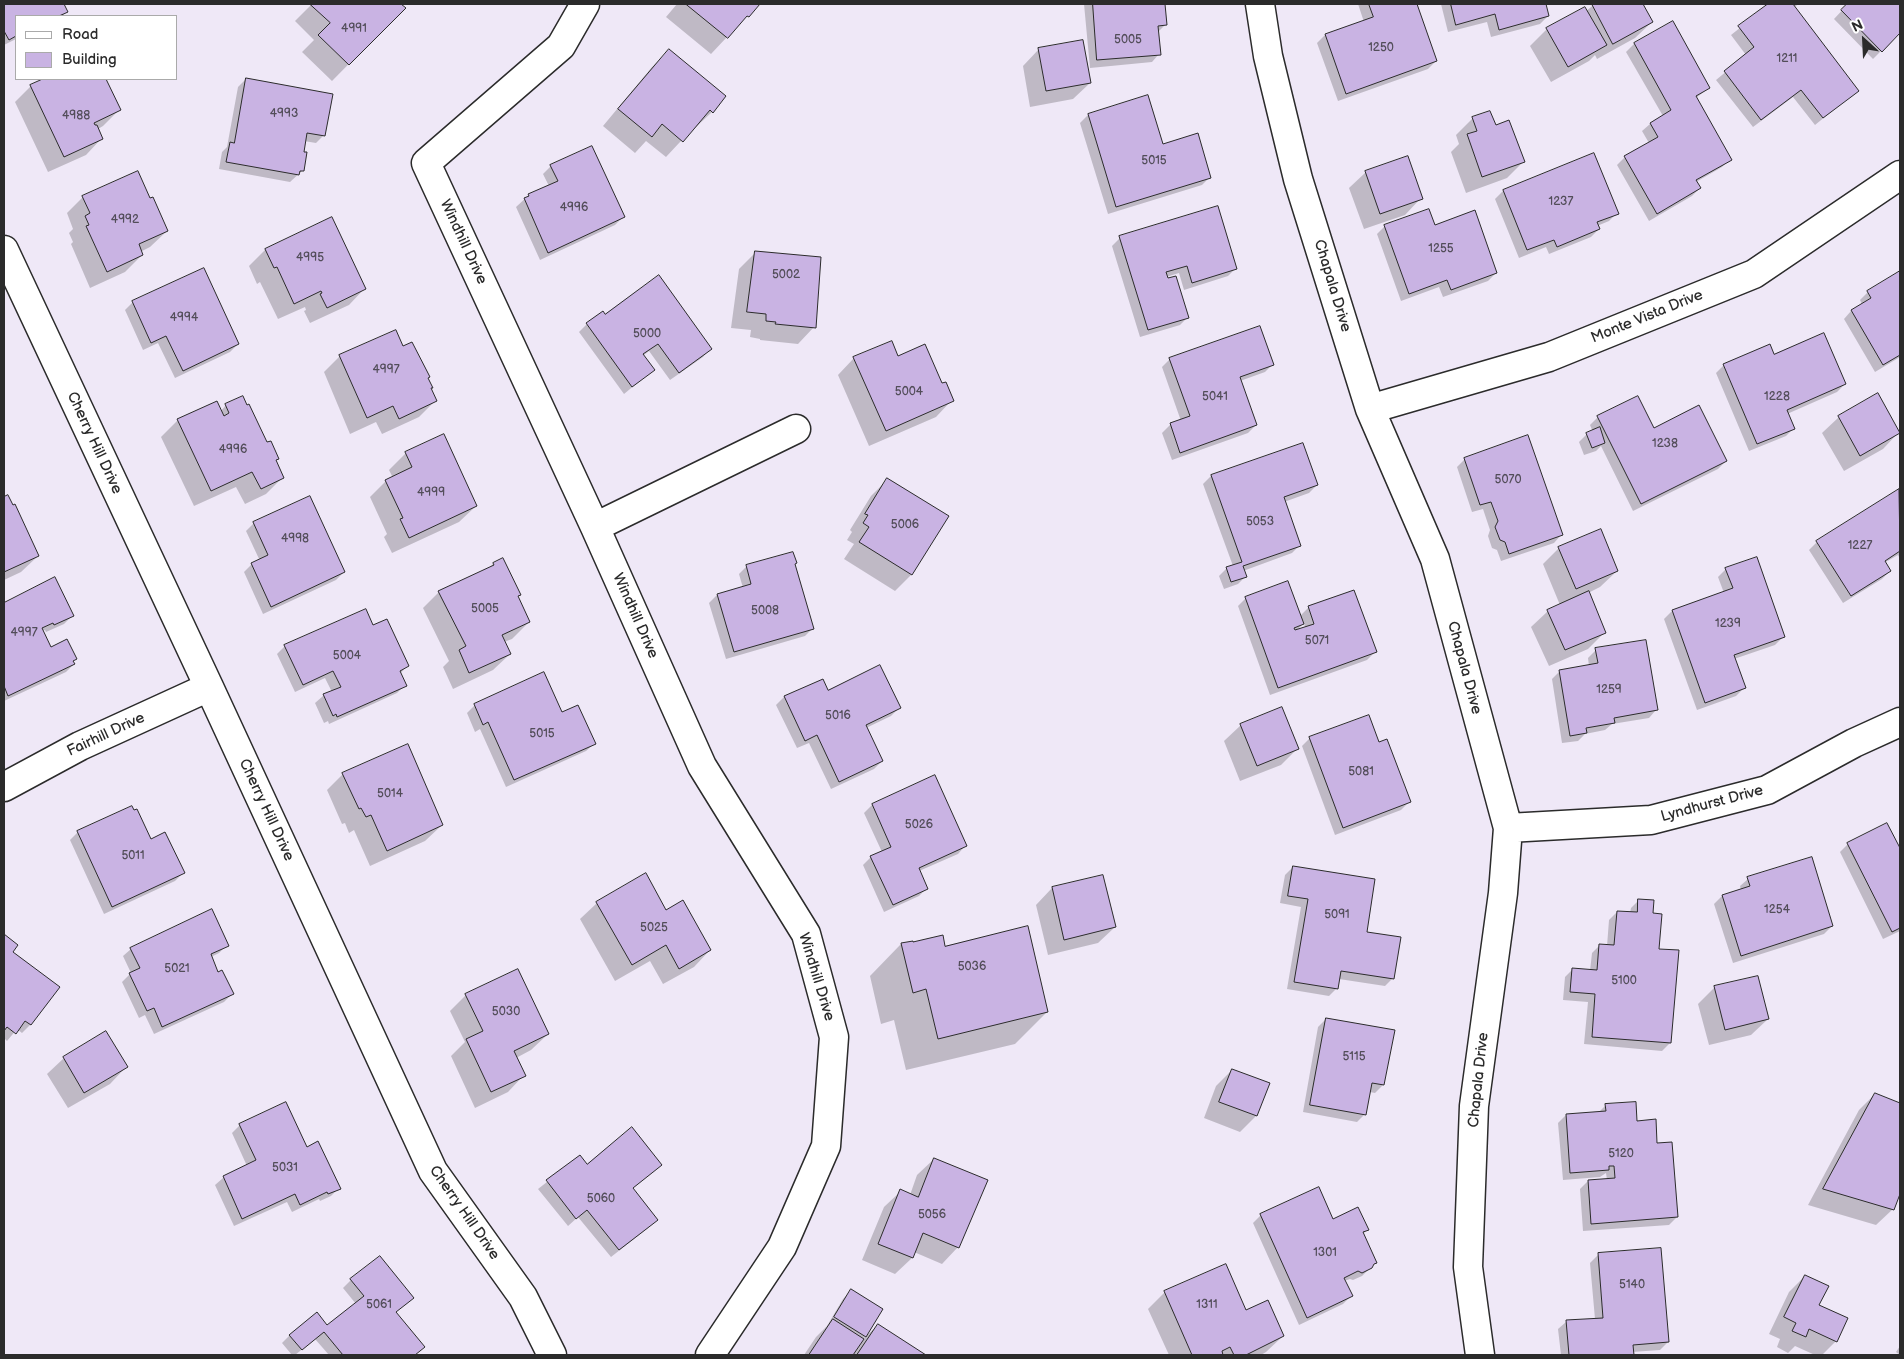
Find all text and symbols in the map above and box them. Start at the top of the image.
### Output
legend [15,15,178,80]
north arrow [1839,15,1889,65]
text: N [1849,16,1866,36]
house number: 4991 [341,22,367,36]
text: Road [62,25,98,44]
house number: 5005 [1114,33,1142,47]
house number: 1250 [1368,41,1394,55]
text: Building [62,50,117,69]
house number: 1211 [1777,52,1797,66]
house number: 4993 [270,107,298,121]
house number: 4988 [62,109,90,123]
house number: 5015 [1141,154,1167,168]
house number: 1237 [1549,195,1573,209]
street label: Windhill Drive [436,197,490,287]
house number: 4996 [560,201,588,215]
house number: 4992 [111,213,139,227]
street label: Chapala Drive [1309,238,1355,334]
house number: 1255 [1428,242,1454,256]
house number: 4995 [296,251,324,265]
house number: 5002 [772,268,800,282]
street label: Monte Vista Drive [1588,286,1706,348]
house number: 4994 [170,311,198,325]
house number: 5000 [633,327,661,341]
house number: 4997 [372,363,400,377]
house number: 5004 [895,385,923,399]
street label: Cherry Hill Drive [62,389,126,497]
house number: 5041 [1202,390,1228,404]
house number: 1228 [1764,390,1790,404]
house number: 1238 [1652,437,1678,451]
house number: 4996 [219,443,247,457]
house number: 5070 [1495,473,1521,487]
house number: 4999 [417,486,445,500]
house number: 5053 [1246,515,1274,529]
house number: 5006 [891,518,919,532]
house number: 4998 [281,532,309,546]
house number: 1227 [1848,539,1872,553]
street label: Windhill Drive [608,571,662,661]
house number: 5005 [471,602,499,616]
house number: 5008 [751,604,779,618]
house number: 1239 [1715,617,1741,631]
street label: Chapala Drive [1443,619,1485,717]
house number: 4997 [10,626,38,640]
house number: 5071 [1305,634,1329,648]
house number: 5004 [333,649,361,663]
house number: 1259 [1596,683,1622,697]
street label: Fairhill Drive [64,709,148,761]
house number: 5016 [825,709,851,723]
house number: 5015 [529,727,555,741]
street label: Cherry Hill Drive [234,756,298,864]
house number: 5081 [1348,765,1374,779]
street label: Lyndhurst Drive [1659,782,1765,826]
house number: 5014 [377,787,403,801]
house number: 5026 [905,818,933,832]
house number: 5011 [121,849,145,863]
house number: 1254 [1764,903,1790,917]
house number: 5091 [1324,908,1350,922]
house number: 5025 [640,921,668,935]
street label: Windhill Drive [794,931,838,1023]
house number: 5036 [958,960,986,974]
house number: 5021 [164,962,190,976]
house number: 5100 [1611,974,1637,988]
house number: 5030 [492,1005,520,1019]
street label: Chapala Drive [1465,1031,1493,1129]
house number: 5115 [1342,1050,1366,1064]
house number: 5120 [1608,1147,1634,1161]
house number: 5031 [272,1161,298,1175]
street label: Cherry Hill Drive [425,1162,503,1264]
house number: 5060 [587,1192,615,1206]
house number: 5056 [918,1208,946,1222]
house number: 1301 [1313,1246,1337,1260]
house number: 5140 [1619,1278,1645,1292]
house number: 5061 [366,1298,392,1312]
house number: 1311 [1196,1298,1218,1312]

